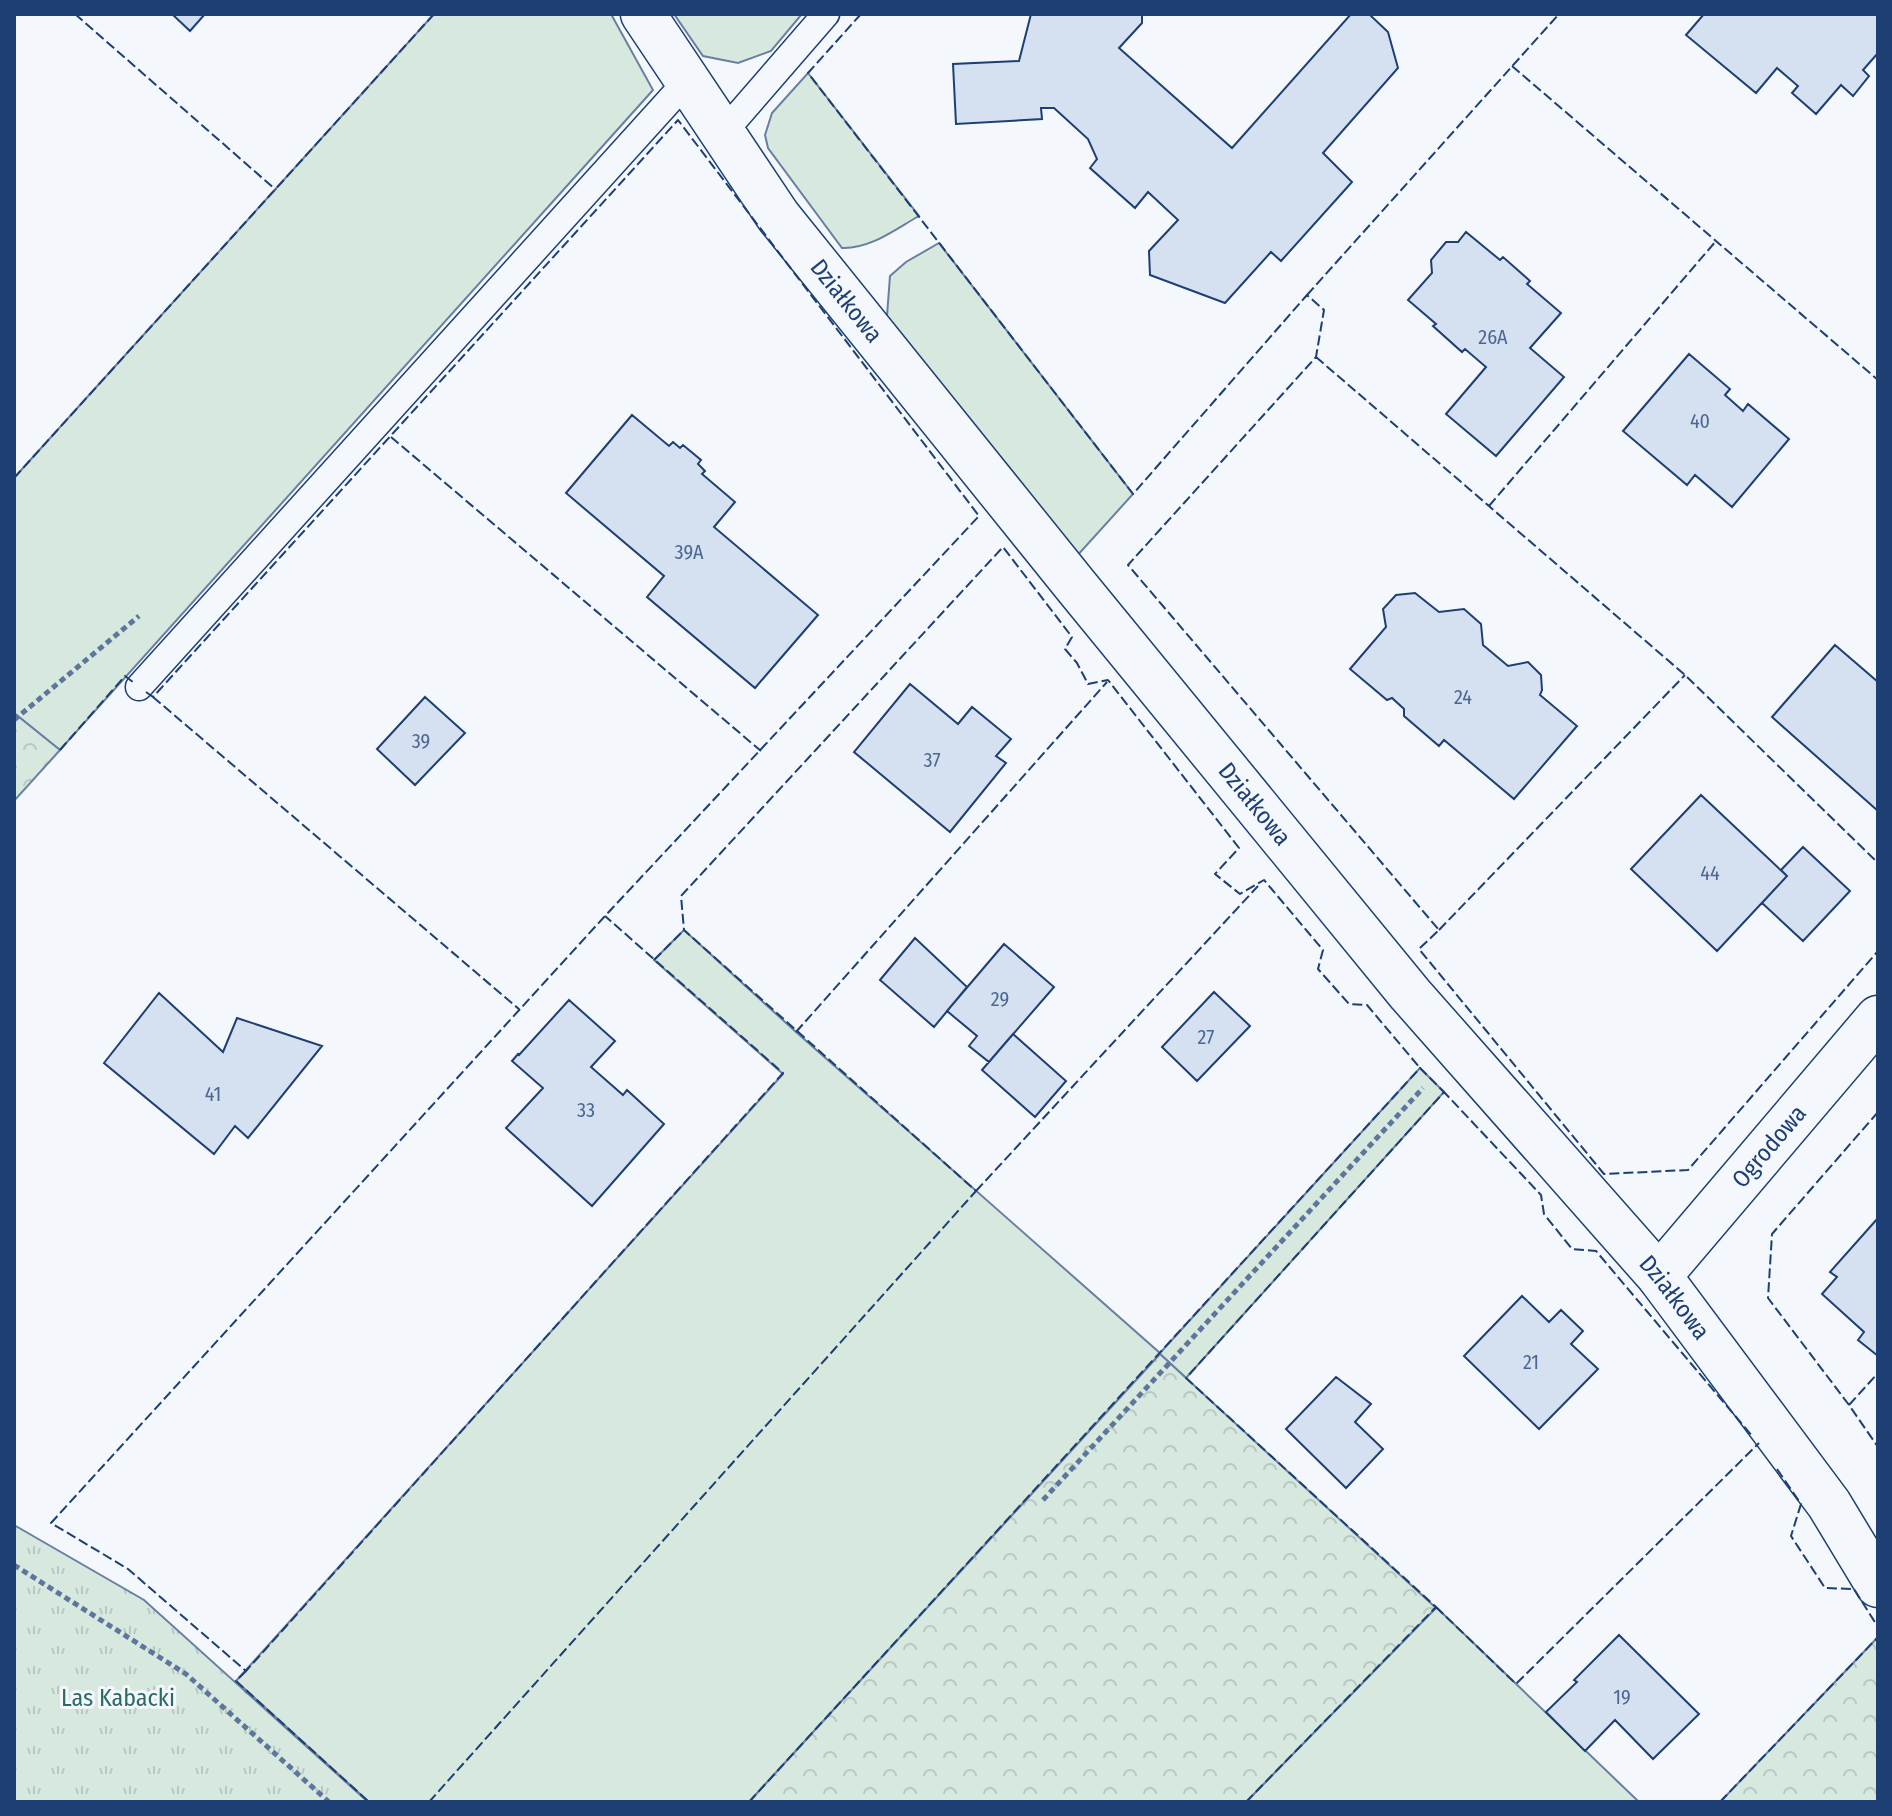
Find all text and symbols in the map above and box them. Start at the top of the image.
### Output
street label: Działkowa [805,254,888,348]
house number: 26A [1478,325,1508,349]
house number: 40 [1690,409,1710,433]
house number: 39A [675,540,704,564]
house number: 24 [1454,685,1472,709]
house number: 39 [412,729,430,753]
house number: 37 [923,748,941,772]
street label: Działkowa [1213,757,1297,851]
house number: 44 [1700,861,1720,885]
house number: 29 [991,987,1009,1011]
house number: 27 [1198,1025,1214,1049]
house number: 41 [205,1082,221,1106]
house number: 33 [577,1098,595,1122]
street label: Ogrodowa [1726,1099,1812,1193]
street label: Działkowa [1633,1250,1716,1345]
house number: 21 [1523,1350,1539,1374]
park label: Las Kabacki [61,1684,175,1712]
house number: 19 [1613,1685,1631,1709]

